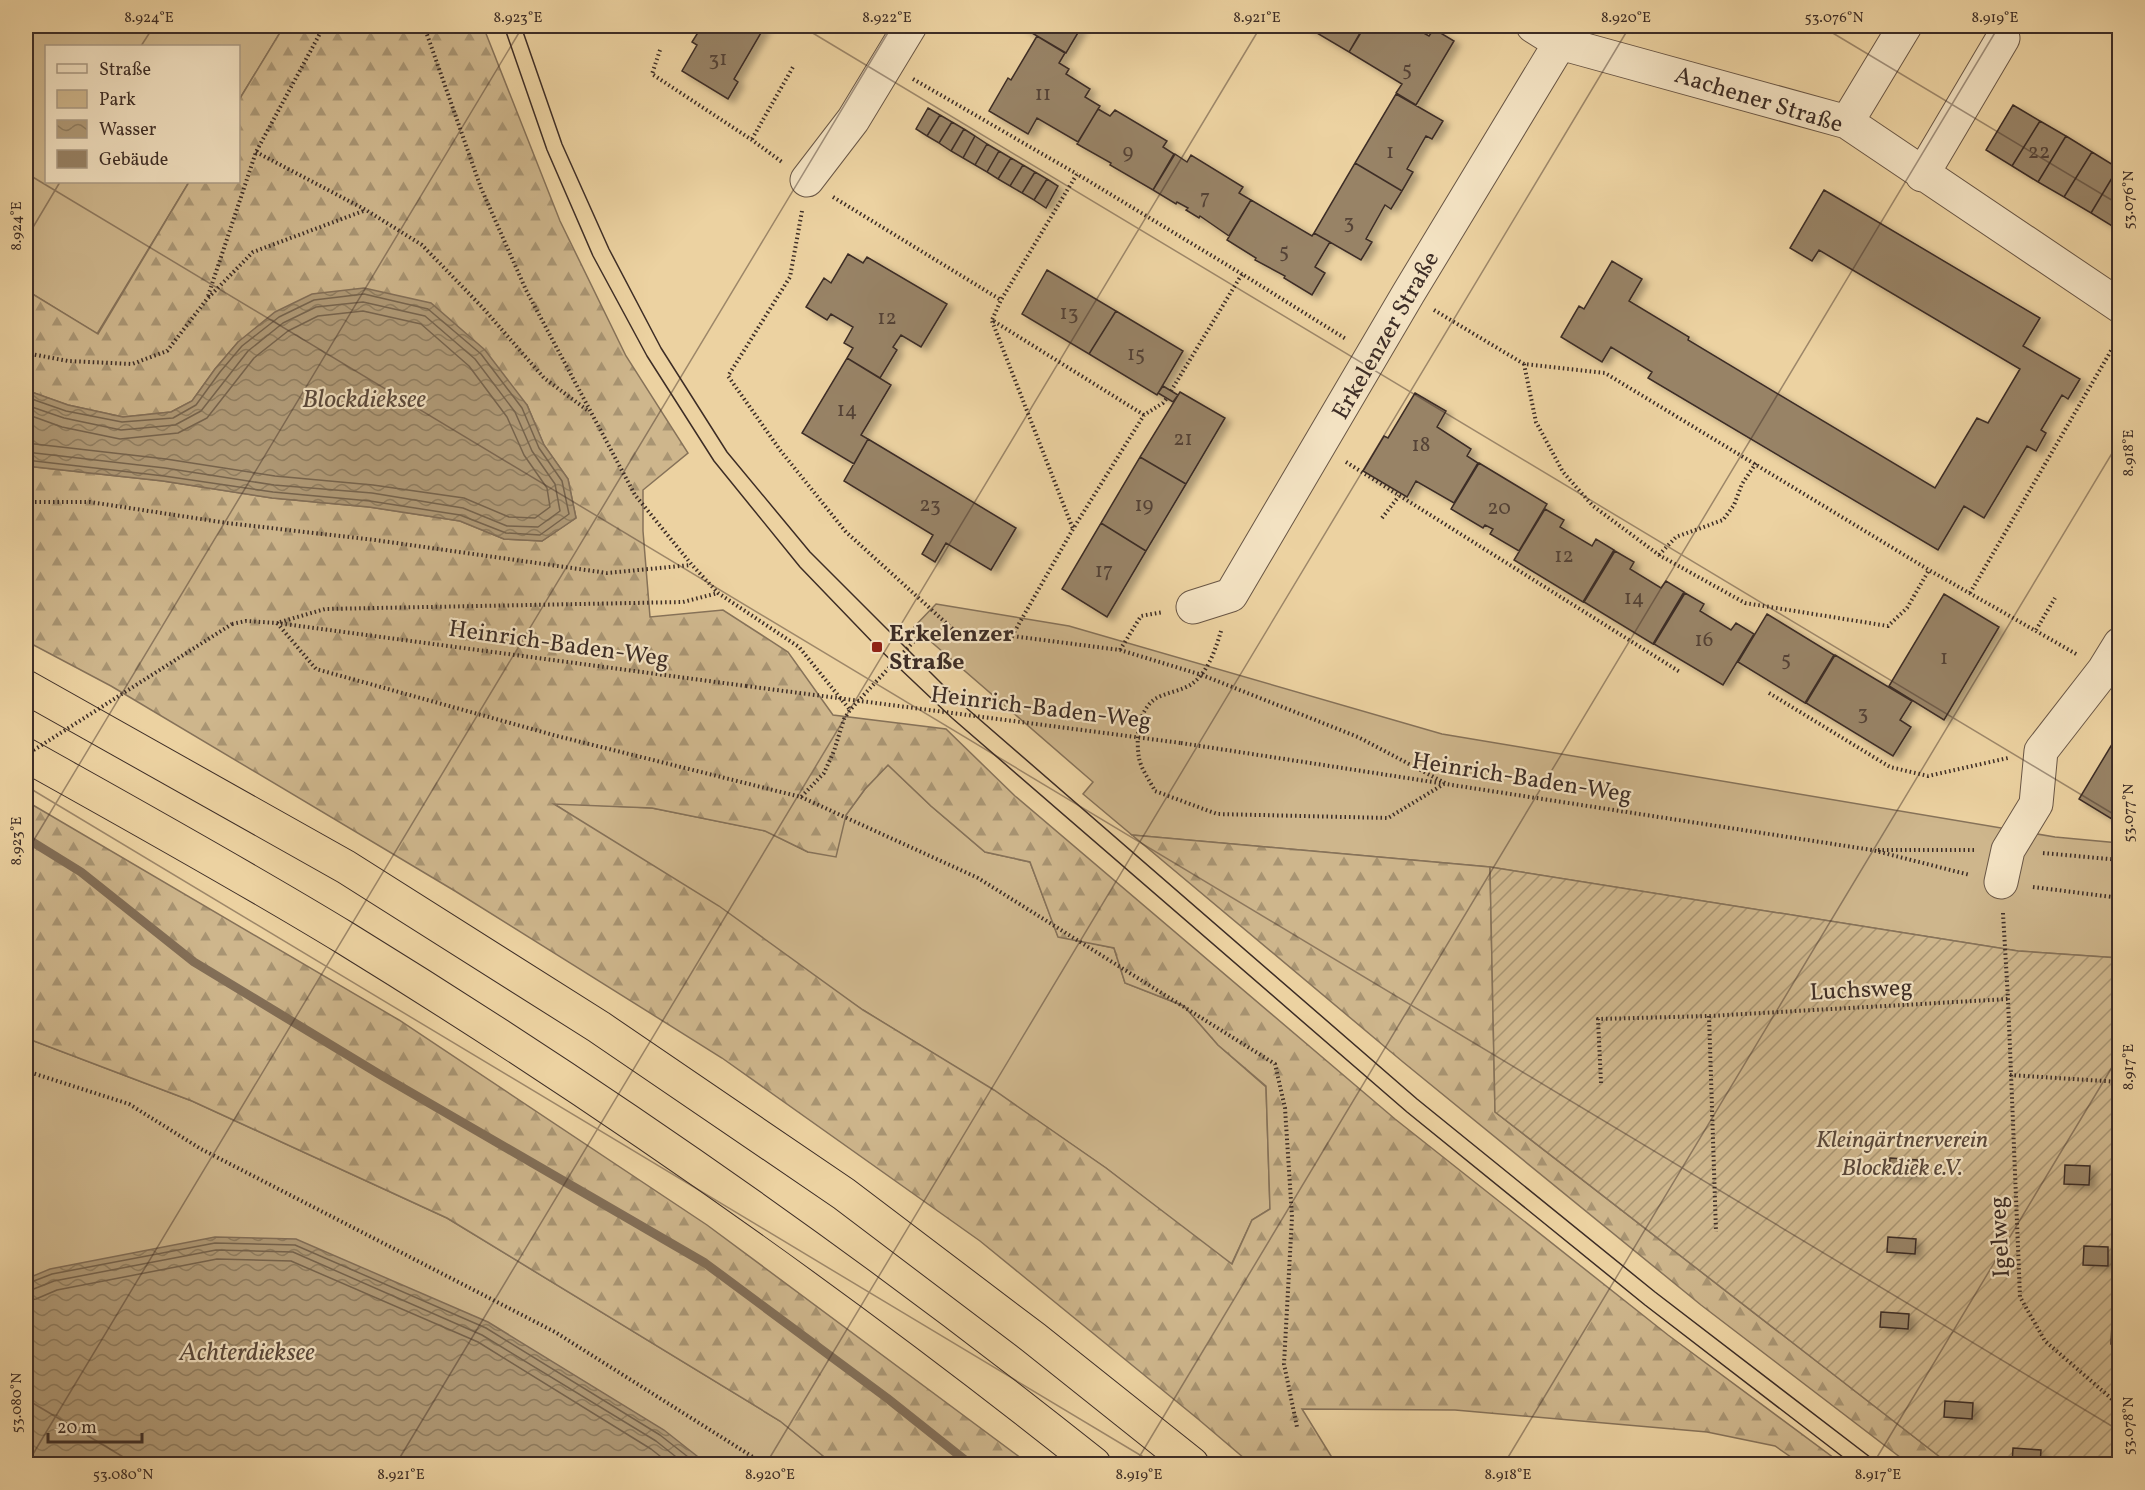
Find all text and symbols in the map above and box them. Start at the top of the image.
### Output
text: 8.924°E [124,8,174,29]
text: 8.923°E [494,8,542,29]
text: 8.922°E [862,8,912,29]
text: 8.921°E [1233,8,1281,29]
text: 8.920°E [1601,8,1651,29]
text: 53.076°N [1804,8,1864,29]
text: 8.919°E [1972,8,2018,29]
legend [45,45,240,183]
house number: 31 [709,45,727,74]
house number: 5 [1402,55,1412,84]
text: Straße [99,58,151,83]
street label: Aachener Straße [1670,59,1847,143]
house number: 11 [1035,80,1051,109]
text: Park [99,88,136,113]
text: Wasser [99,118,157,143]
house number: 9 [1123,138,1134,167]
house number: 1 [1386,138,1394,167]
house number: 22 [2028,138,2050,167]
text: Gebäude [99,148,168,173]
text: 53.076°N [2119,170,2140,230]
house number: 7 [1200,184,1210,213]
text: 8.924°E [7,201,28,251]
house number: 3 [1344,208,1354,237]
house number: 5 [1279,237,1289,266]
street label: Erkelenzer Straße [1325,246,1449,426]
house number: 13 [1060,299,1078,328]
house number: 12 [877,304,897,333]
house number: 15 [1127,340,1145,369]
water label: Blockdieksee [302,382,426,418]
house number: 14 [837,396,857,425]
house number: 21 [1173,425,1193,454]
text: 8.918°E [2119,429,2140,477]
house number: 18 [1412,431,1430,460]
house number: 23 [919,491,941,520]
house number: 19 [1134,491,1154,520]
house number: 20 [1487,494,1511,523]
house number: 12 [1554,542,1574,571]
house number: 17 [1095,557,1113,586]
house number: 14 [1624,584,1644,613]
street label: Heinrich-Baden-Weg [446,613,671,677]
place label: Erkelenzer Straße [889,618,1014,680]
house number: 16 [1695,626,1713,655]
marker: Erkelenzer Straße [870,640,884,654]
house number: 1 [1940,644,1948,673]
house number: 5 [1781,645,1791,674]
street label: Heinrich-Baden-Weg [928,679,1153,739]
house number: 3 [1858,699,1868,728]
street label: Heinrich-Baden-Weg [1409,745,1634,813]
text: 53.077°N [2119,784,2140,842]
text: 8.923°E [7,817,28,865]
street label: Luchsweg [1809,971,1914,1011]
text: 8.917°E [2119,1044,2140,1090]
park label: Kleingärtnerverein Blockdiek e.V. [1816,1124,1988,1186]
street label: Igelweg [1982,1195,2020,1278]
water label: Achterdieksee [178,1335,315,1371]
text: 53.080°N [7,1373,28,1433]
text: 53.078°N [2119,1397,2140,1455]
scale bar [48,1406,142,1444]
text: 20 m [57,1416,97,1441]
text: 53.080°N [93,1465,153,1486]
text: 8.921°E [377,1465,425,1486]
text: 8.920°E [745,1465,795,1486]
text: 8.919°E [1116,1465,1162,1486]
text: 8.918°E [1484,1465,1532,1486]
text: 8.917°E [1855,1465,1901,1486]

